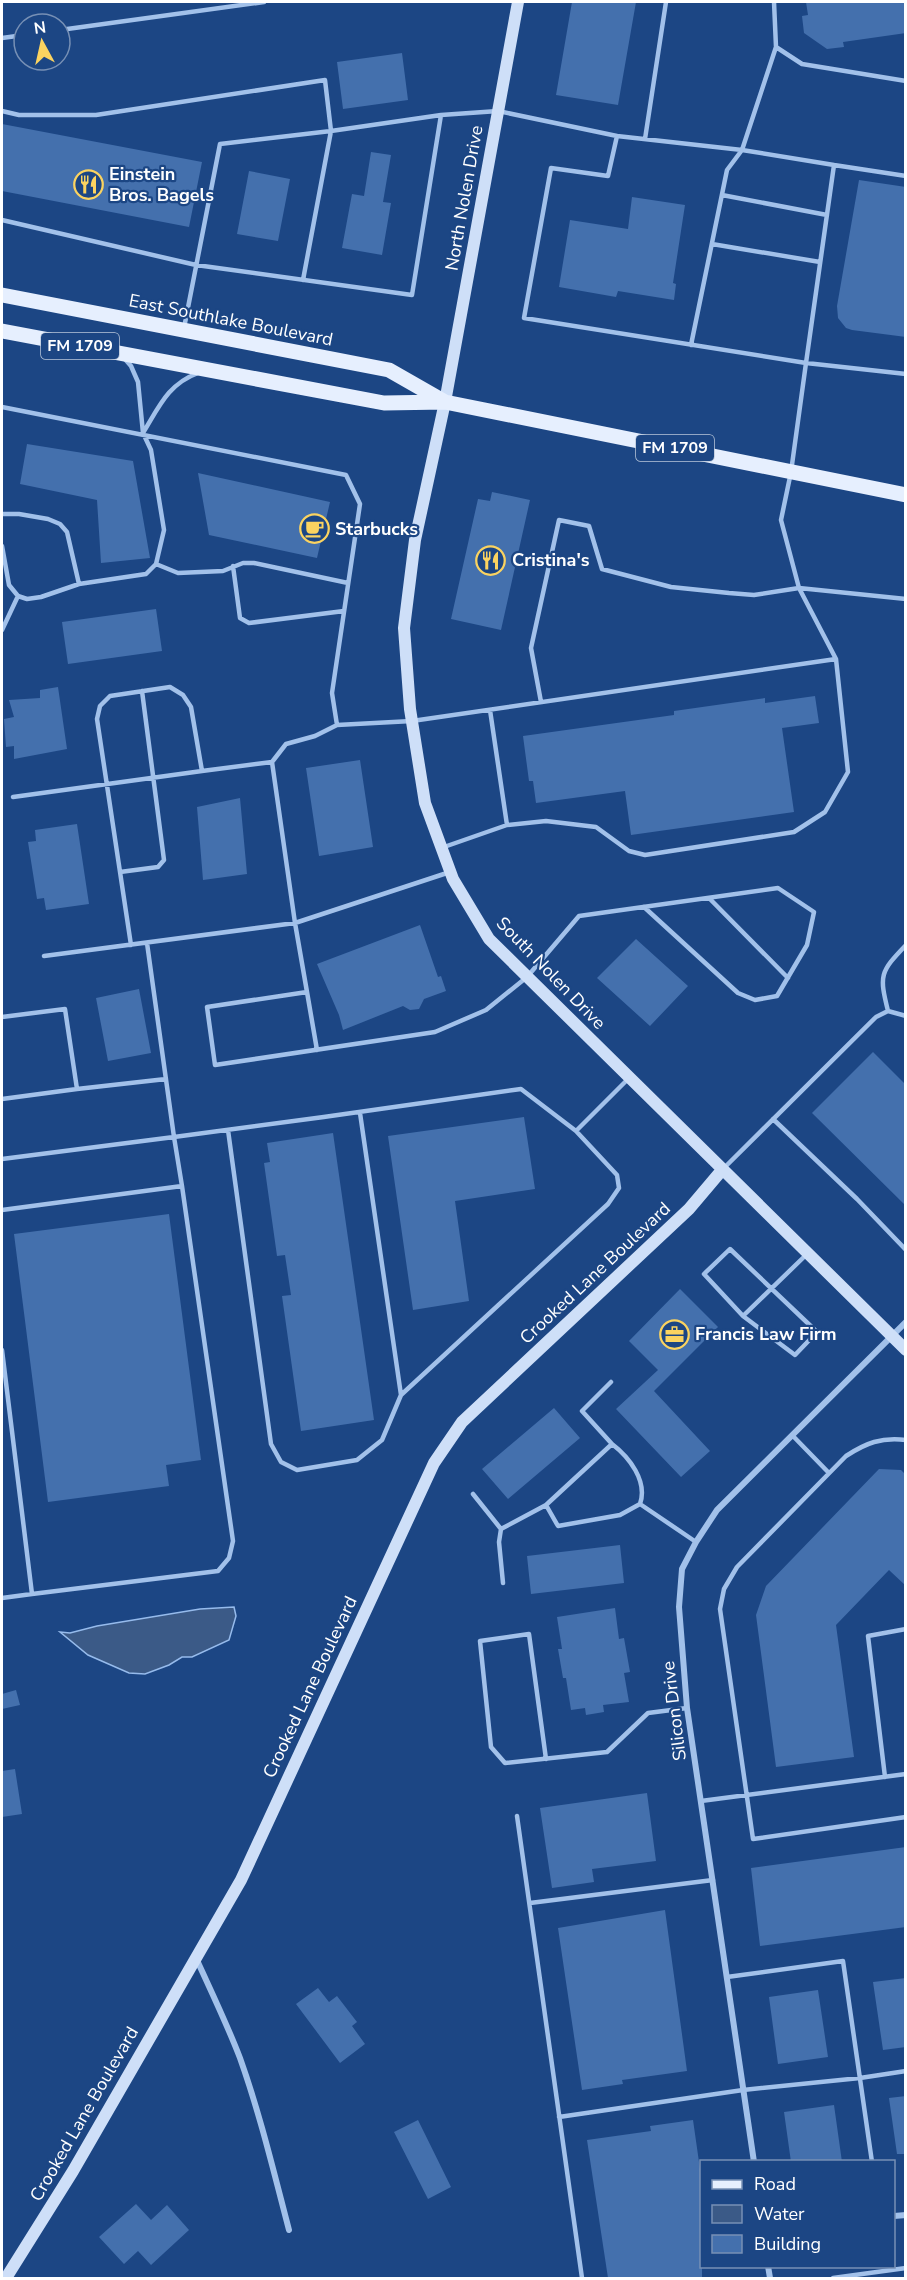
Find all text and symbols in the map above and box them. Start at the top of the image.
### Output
north arrow [12,12,72,72]
text: N [33,16,48,40]
street label: North Nolen Drive [439,123,489,273]
place label: Einstein Bros. Bagels [109,162,214,207]
restaurant icon: Einstein Bros. Bagels [72,168,104,200]
street label: East Southlake Boulevard [127,288,335,352]
road number: FM 1709 [41,333,119,359]
road number: FM 1709 [636,435,714,461]
cafe icon: Starbucks [298,513,330,545]
place label: Starbucks [335,517,418,541]
restaurant icon: Cristina's [475,544,507,576]
place label: Cristina's [512,548,590,572]
street label: South Nolen Drive [491,911,611,1035]
street label: Crooked Lane Boulevard [514,1197,676,1349]
office icon: Francis Law Firm [658,1318,690,1350]
place label: Francis Law Firm [695,1322,837,1346]
street label: Crooked Lane Boulevard [257,1592,363,1782]
street label: Silicon Drive [656,1660,692,1762]
street label: Crooked Lane Boulevard [24,2022,144,2206]
legend [700,2160,895,2268]
text: Road [754,2172,796,2196]
text: Water [754,2202,805,2226]
text: Building [754,2232,821,2256]

